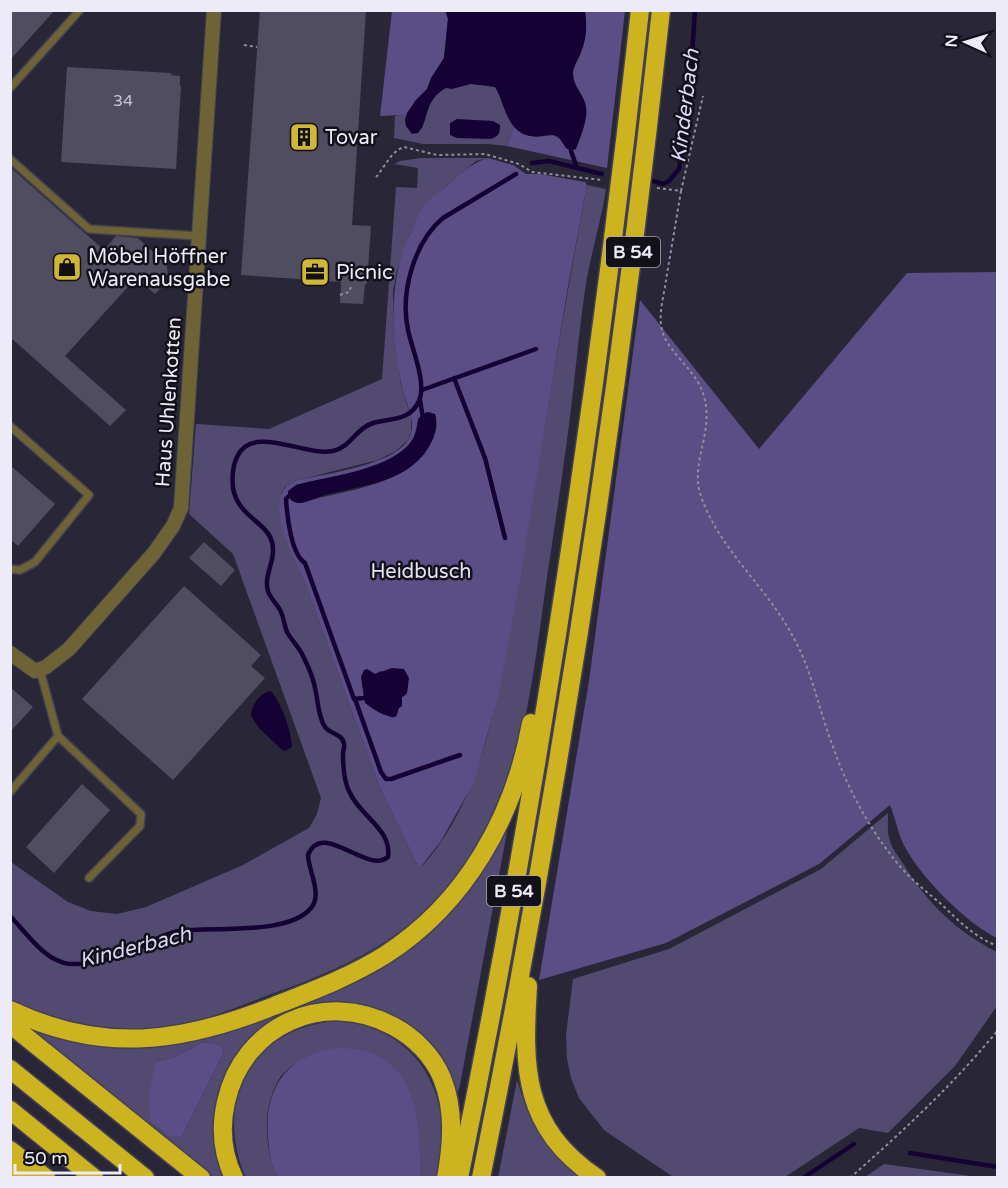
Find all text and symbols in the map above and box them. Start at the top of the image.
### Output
north arrow [936,12,996,72]
text: N [942,34,962,48]
water label: Kinderbach [666,47,705,164]
house number: 34 [113,91,133,111]
building icon: Tovar [288,121,320,153]
place label: Tovar [325,126,378,150]
road number: B 54 [606,237,660,267]
place label: Möbel Höffner Warenausgabe [88,245,230,292]
shop icon: Möbel Höffner Warenausgabe [51,251,83,283]
office icon: Picnic [299,256,331,288]
place label: Picnic [336,261,393,285]
street label: Haus Uhlenkotten [151,316,187,488]
park label: Heidbusch [371,560,471,584]
road number: B 54 [487,876,541,906]
water label: Kinderbach [77,921,195,973]
scale bar [15,1137,120,1175]
text: 50 m [24,1147,68,1169]

